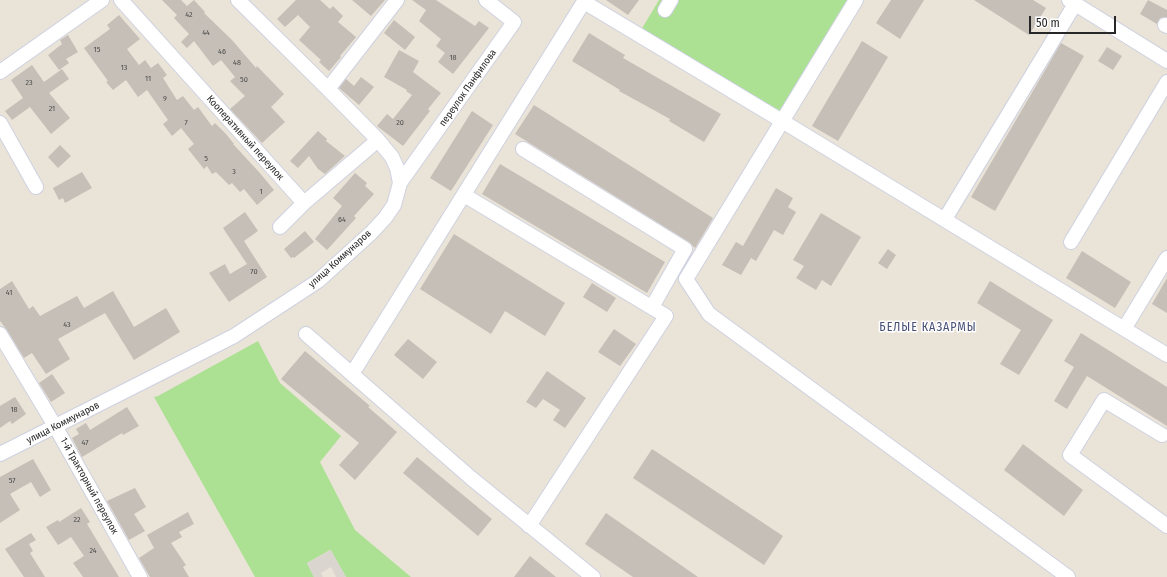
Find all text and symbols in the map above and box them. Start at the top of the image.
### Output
scale bar [1031,8,1118,34]
house number: 42 [185,10,193,20]
text: 50 m [1036,16,1060,30]
house number: 44 [202,28,210,38]
house number: 15 [94,45,100,55]
house number: 46 [218,47,226,57]
street label: переулок Панфилова [437,47,499,129]
house number: 18 [449,53,457,63]
house number: 48 [233,58,241,68]
house number: 13 [121,63,127,73]
house number: 11 [145,74,151,84]
house number: 50 [240,75,248,85]
house number: 23 [25,78,33,88]
street label: Кооперативный переулок [204,93,286,183]
house number: 9 [163,94,167,104]
house number: 21 [49,104,55,114]
house number: 7 [184,118,188,128]
house number: 20 [396,118,404,128]
house number: 5 [204,154,208,164]
house number: 3 [232,167,236,177]
house number: 1 [259,187,263,197]
house number: 64 [338,215,346,225]
street label: улица Коммунаров [306,228,374,290]
house number: 70 [250,267,258,277]
house number: 41 [6,288,12,298]
house number: 43 [63,320,71,330]
district label: БЕЛЫЕ КАЗАРМЫ [879,321,977,335]
street label: улица Коммунаров [25,399,101,447]
house number: 18 [10,405,18,415]
street label: 1-й Тракторный переулок [57,436,121,536]
house number: 47 [82,438,88,448]
house number: 57 [9,476,15,486]
house number: 22 [73,515,81,525]
house number: 24 [89,546,97,556]

